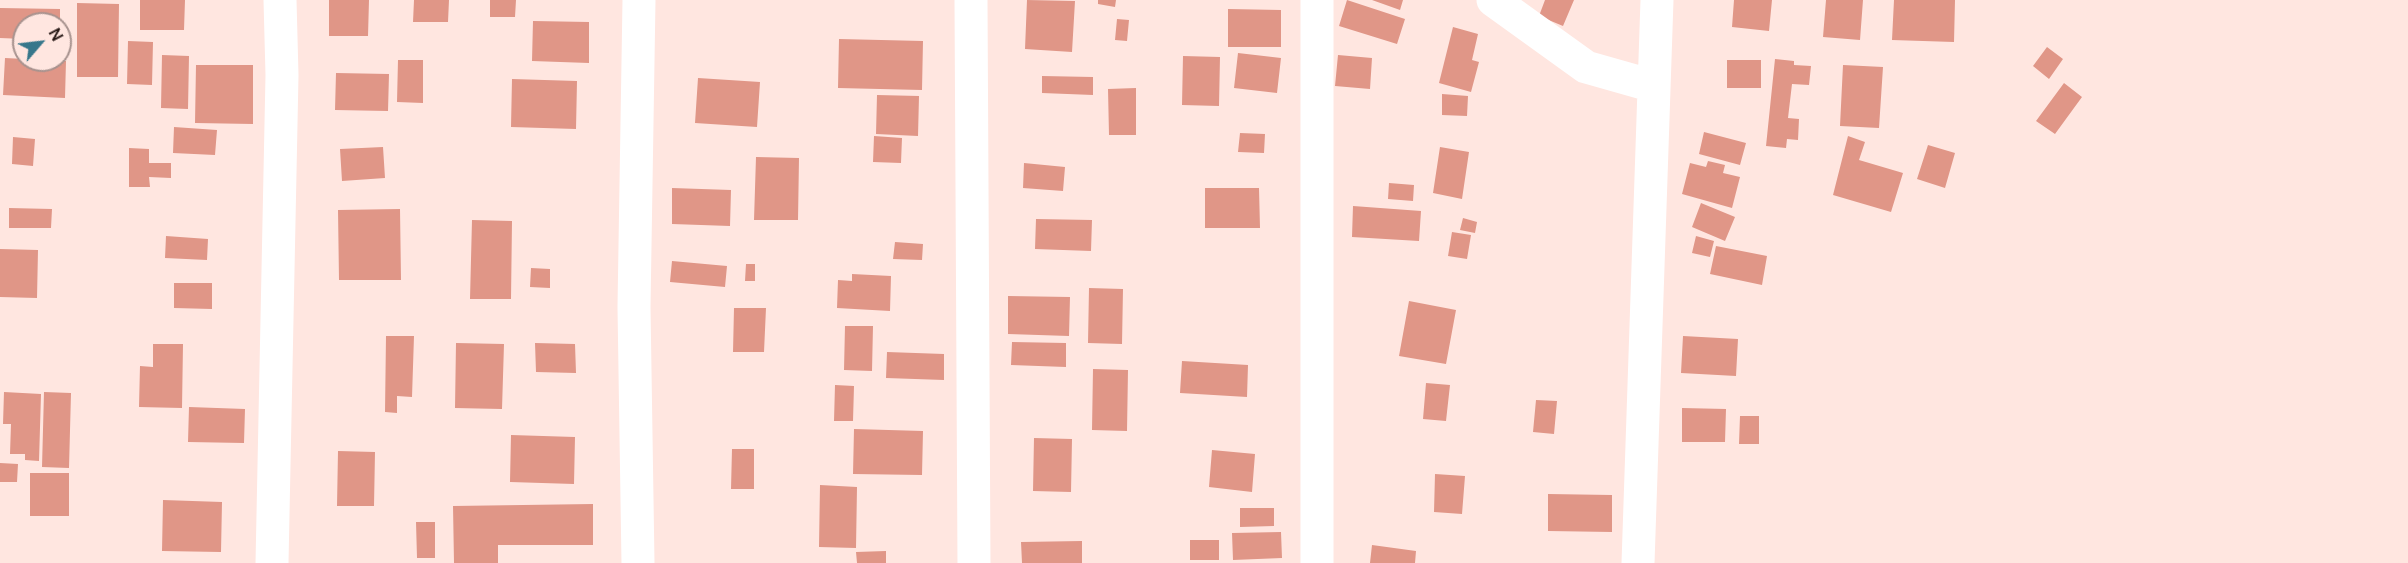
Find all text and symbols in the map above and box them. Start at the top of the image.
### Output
north arrow [12,12,72,72]
text: N [44,24,69,45]

